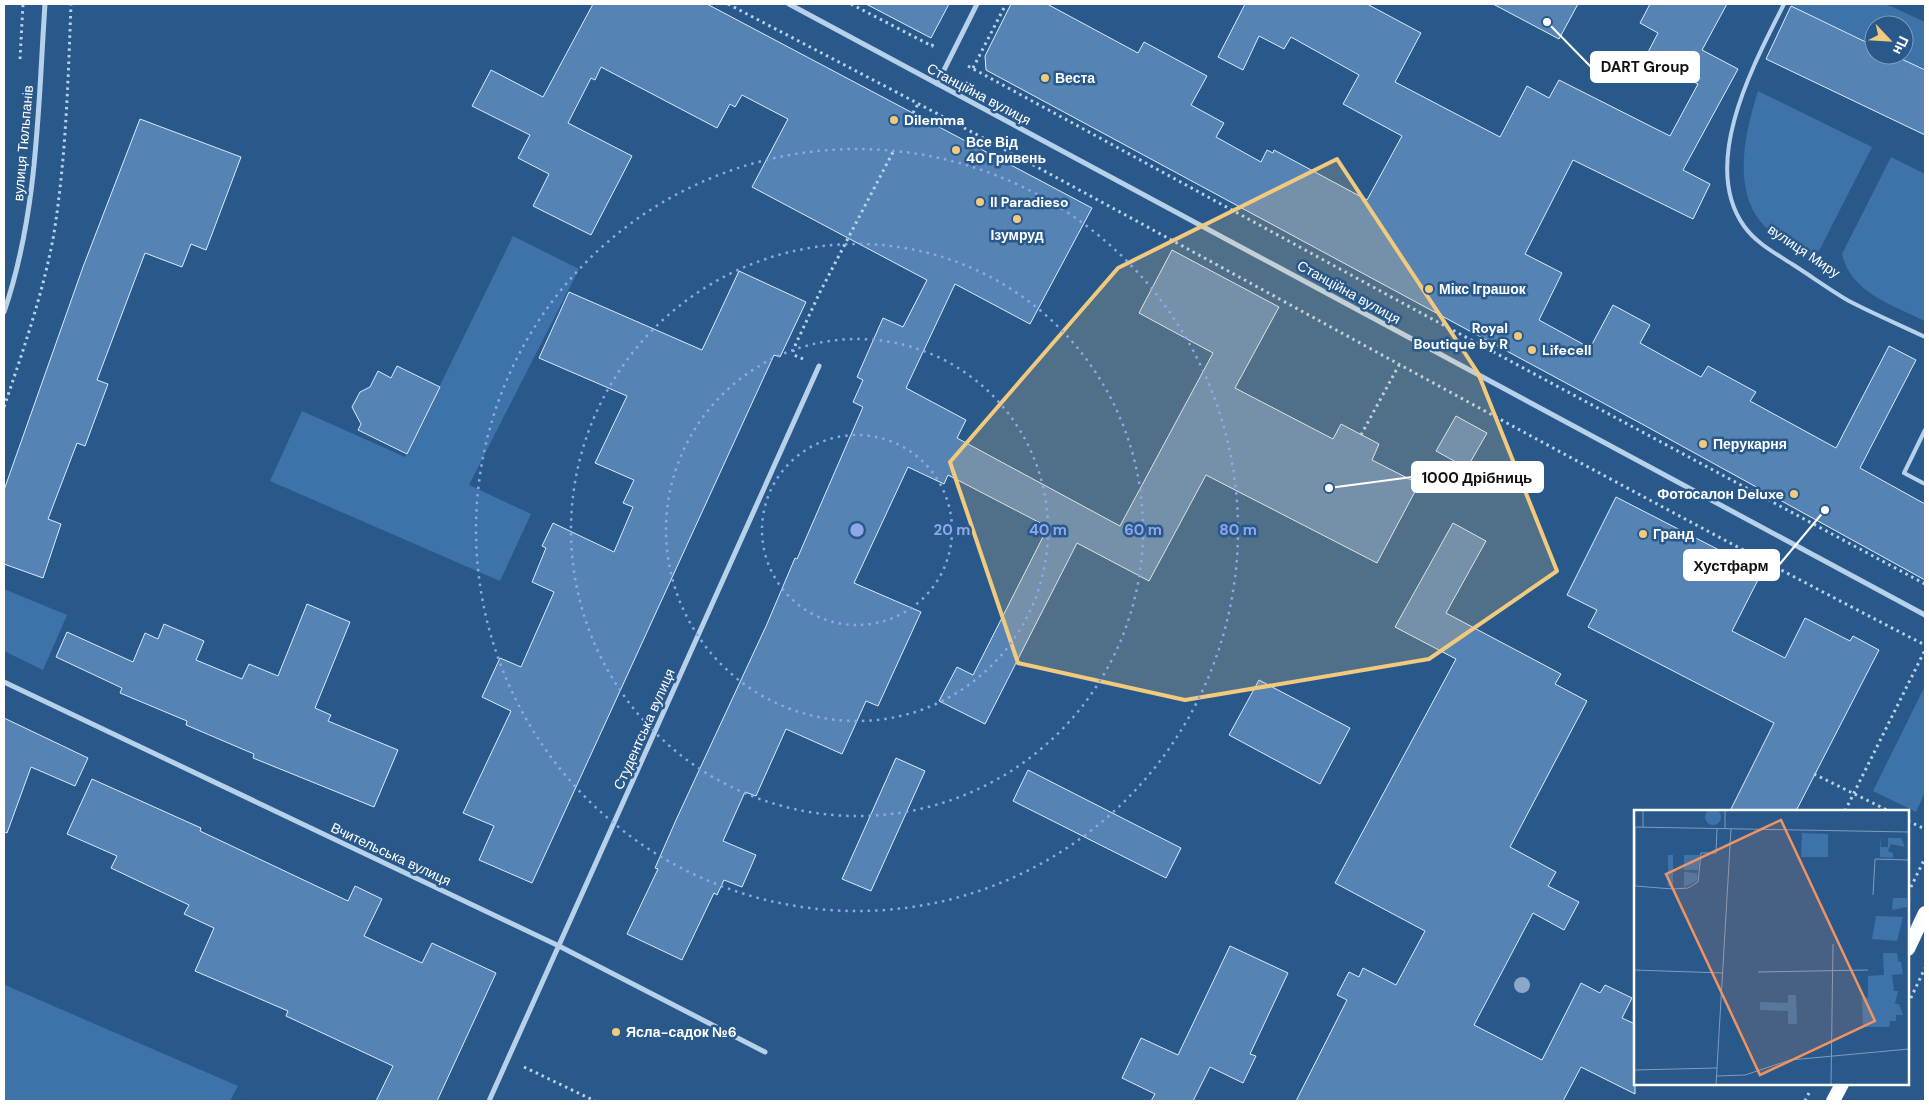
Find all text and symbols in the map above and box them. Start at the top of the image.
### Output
north arrow [1864,15,1914,65]
text: Пн [1889,33,1913,58]
callout: DART Group [1591,52,1699,82]
text: DART Group [1601,57,1689,77]
street label: Станційна вулиця [924,59,1034,129]
place label: Веста [1055,69,1095,87]
marker: Веста [1039,72,1051,84]
street label: вулиця Тюльпанів [9,84,37,202]
place label: Dilemma [904,111,964,129]
marker: Dilemma [888,114,900,126]
place label: Все Від 40 Гривень [966,133,1046,167]
marker: Все Від 40 Гривень [950,144,962,156]
place label: Il Paradieso [990,193,1069,211]
marker: Il Paradieso [974,196,986,208]
marker: Ізумруд [1011,213,1023,225]
street label: вулиця Миру [1764,220,1844,282]
place label: Ізумруд [990,226,1044,244]
street label: Станційна вулиця [1294,256,1404,328]
place label: Мікс Іграшок [1439,280,1527,298]
marker: Мікс Іграшок [1423,283,1435,295]
place label: Royal Boutique by R [1413,319,1508,353]
marker: Royal Boutique by R [1512,330,1524,342]
place label: Lifecell [1542,341,1591,359]
marker: Lifecell [1526,344,1538,356]
place label: Перукарня [1713,435,1787,453]
marker: Перукарня [1697,438,1709,450]
callout: 1000 Дрібниць [1412,462,1543,492]
text: 1000 Дрібниць [1422,468,1532,488]
place label: Фотосалон Deluxe [1657,485,1784,503]
marker: Фотосалон Deluxe [1788,488,1800,500]
text: 20 m [934,520,970,540]
text: 40 m [1029,520,1067,540]
text: 60 m [1124,520,1162,540]
text: 80 m [1219,520,1257,540]
centre of rings [848,521,866,539]
place label: Гранд [1653,525,1694,543]
marker: Гранд [1637,528,1649,540]
callout: Хустфарм [1684,550,1779,580]
text: Хустфарм [1694,556,1769,576]
street label: Студентська вулиця [609,666,679,792]
inset map [1634,810,1909,1085]
street label: Вчительська вулиця [328,818,454,890]
place label: Ясла-садок №6 [626,1023,737,1041]
marker: Ясла-садок №6 [610,1026,622,1038]

